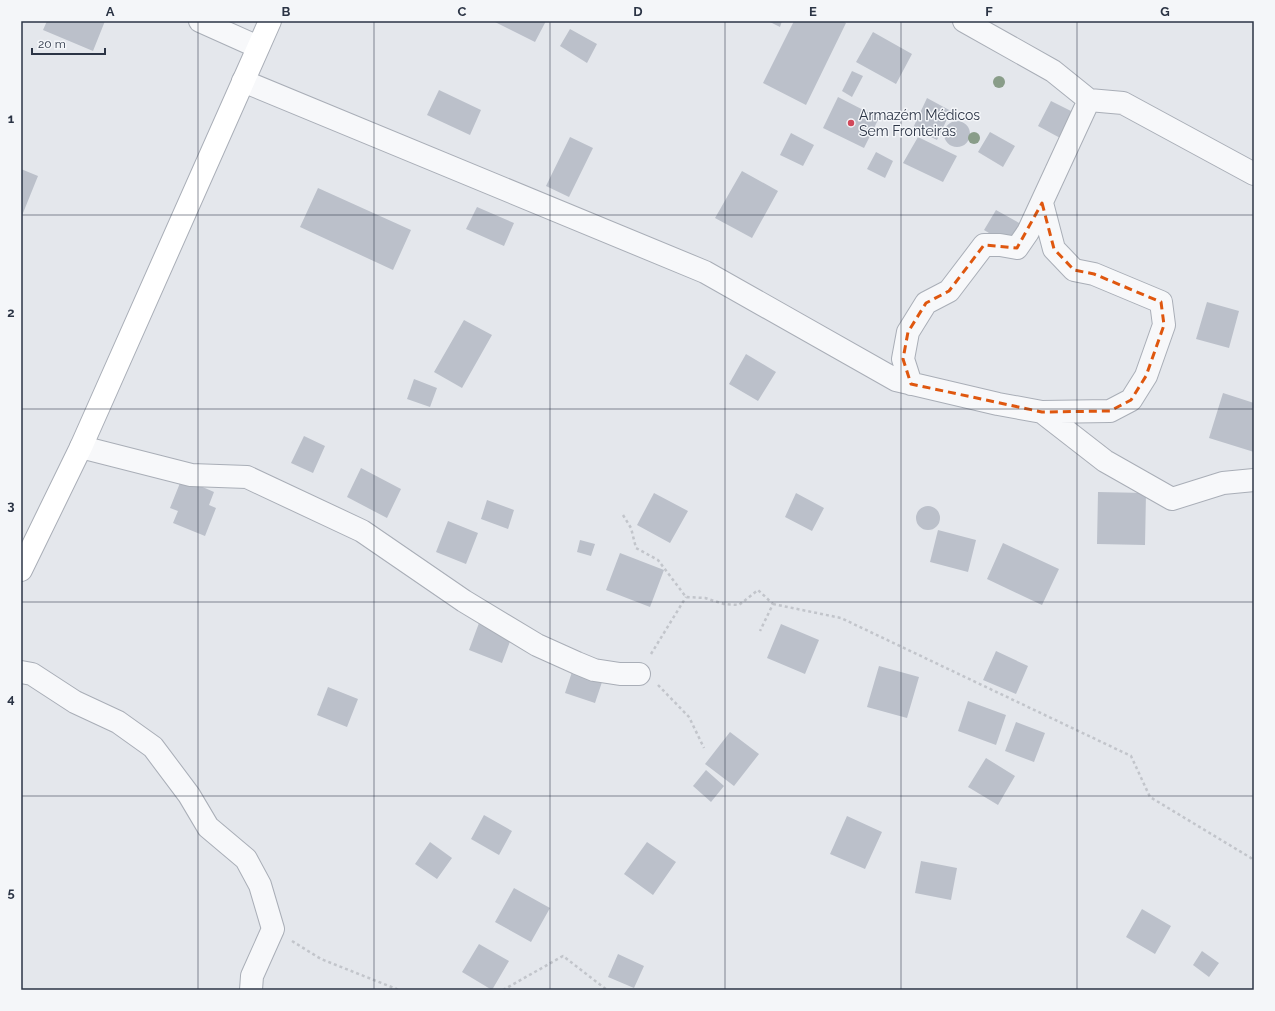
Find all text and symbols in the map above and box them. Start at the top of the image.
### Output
text: A [106,4,115,19]
text: B [282,4,291,19]
text: C [458,4,467,19]
text: D [633,4,643,19]
text: E [809,4,817,19]
text: F [985,4,993,19]
text: G [1160,4,1170,19]
scale bar [32,30,105,56]
text: 20 m [38,37,66,51]
place label: Armazém Médicos Sem Fronteiras [859,107,980,139]
text: 1 [8,111,15,126]
marker: Armazém Médicos Sem Fronteiras [846,118,856,128]
text: 2 [7,305,15,320]
text: 3 [7,498,15,513]
text: 4 [7,691,15,706]
text: 5 [7,885,15,900]

